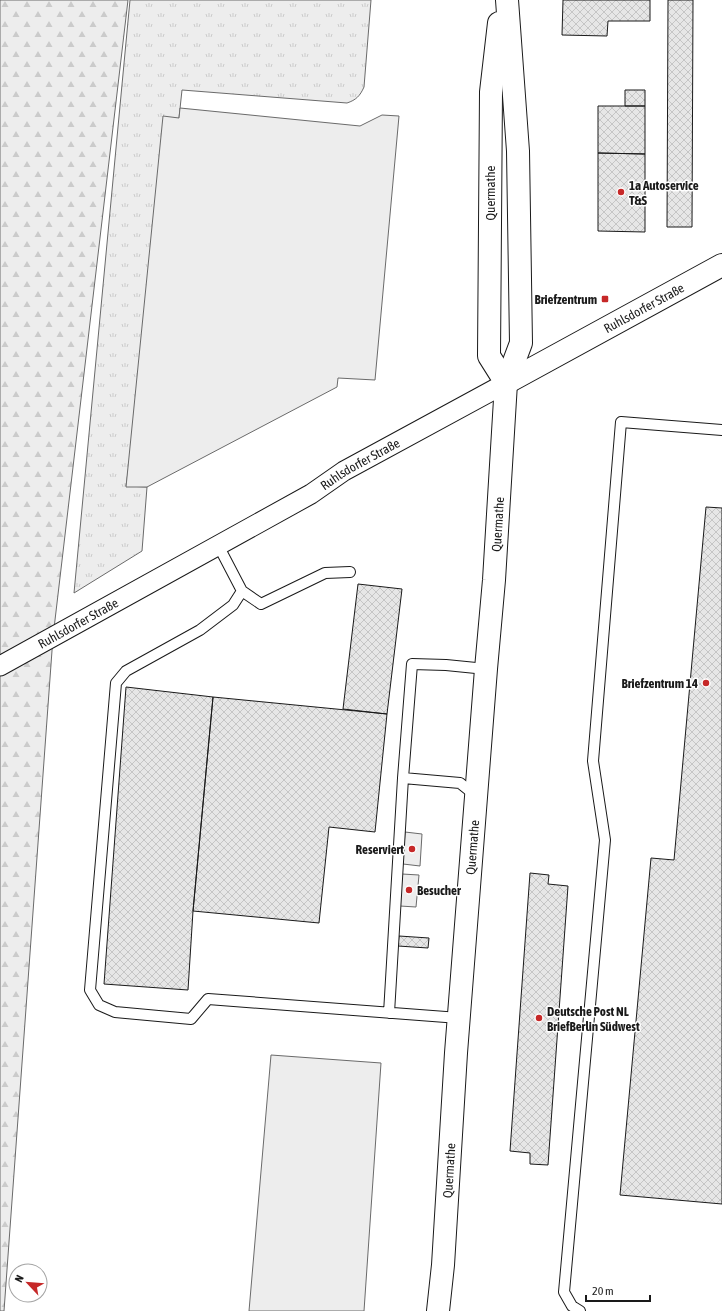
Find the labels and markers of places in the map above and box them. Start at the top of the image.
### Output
place label: 1a Autoservice T&S [629,178,699,208]
marker: 1a Autoservice T&S [616,187,626,197]
place label: Briefzentrum [535,292,597,307]
marker: Briefzentrum [600,294,610,304]
place label: Briefzentrum 14 [622,676,698,691]
marker: Briefzentrum 14 [701,678,711,688]
place label: Reserviert [356,842,404,857]
marker: Reserviert [407,844,417,854]
place label: Besucher [417,883,462,898]
marker: Besucher [404,885,414,895]
place label: Deutsche Post NL BriefBerlin Südwest [547,1004,640,1034]
marker: Deutsche Post NL BriefBerlin Südwest [534,1013,544,1023]

